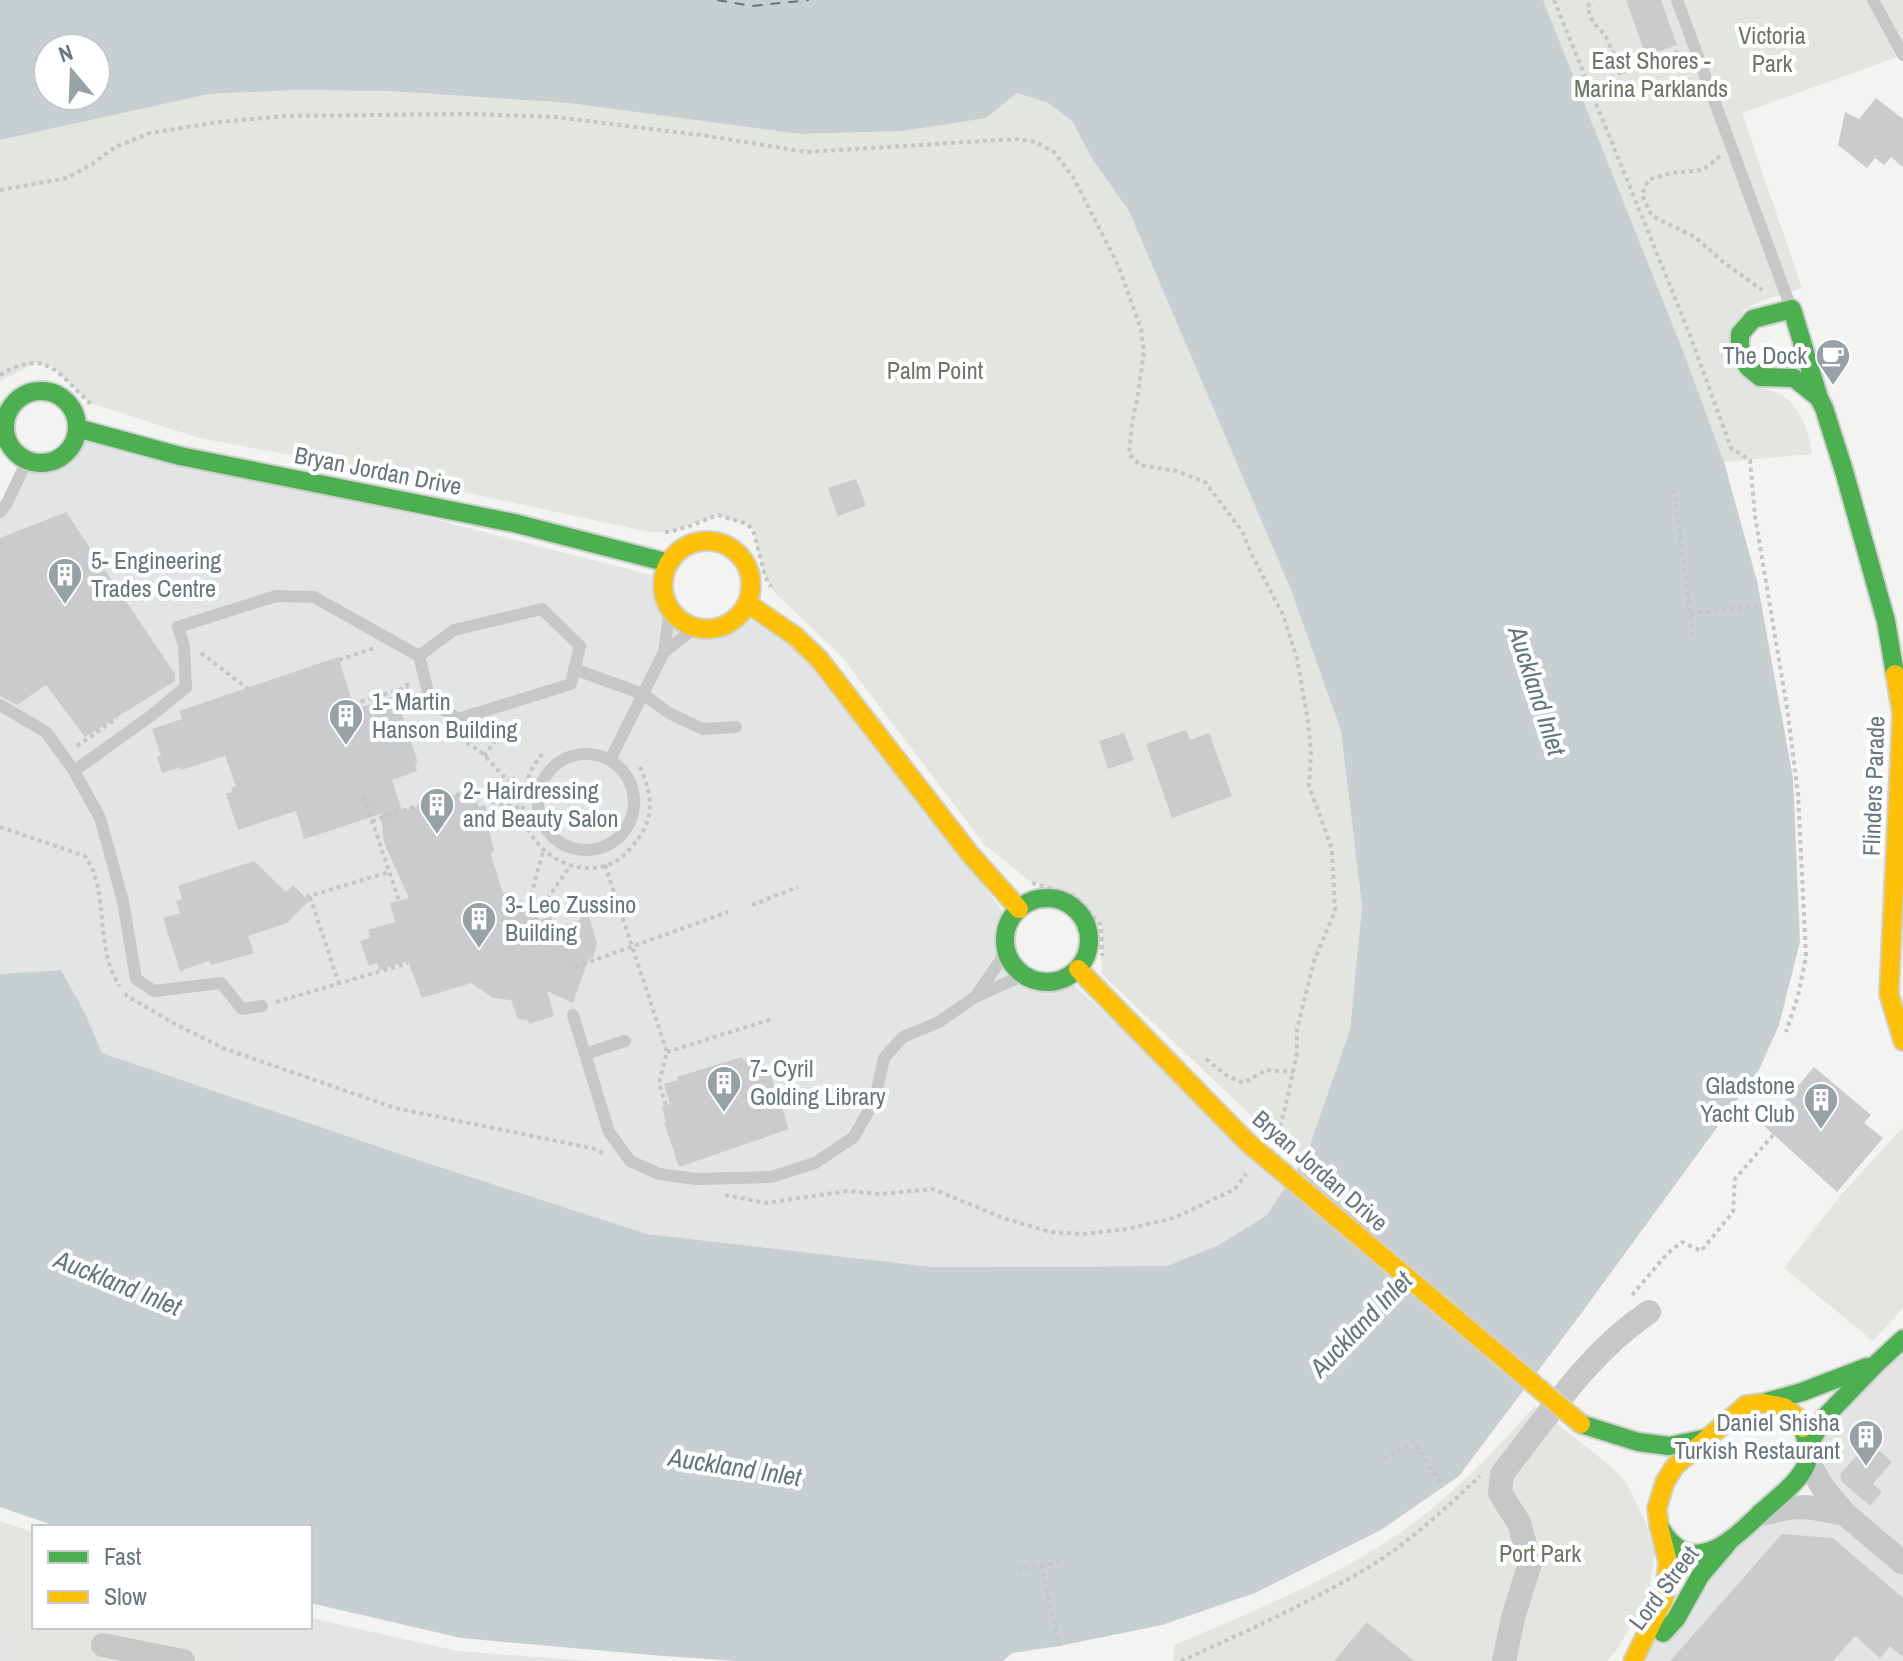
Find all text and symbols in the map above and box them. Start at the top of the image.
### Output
park label: Victoria Park [1738,19,1806,79]
north arrow [32,32,112,112]
text: N [54,37,77,69]
park label: East Shores - Marina Parklands [1574,44,1728,104]
cafe icon: The Dock [1814,337,1852,387]
place label: The Dock [1723,339,1807,371]
park label: Palm Point [887,354,984,386]
street label: Bryan Jordan Drive [292,438,464,502]
place label: 5- Engineering Trades Centre [91,544,221,604]
building icon: 5- Engineering Trades Centre [46,556,84,606]
water label: Auckland Inlet [1500,621,1575,761]
place label: 1- Martin Hanson Building [372,685,518,745]
building icon: 1- Martin Hanson Building [327,697,365,747]
street label: Flinders Parade [1855,715,1891,856]
place label: 2- Hairdressing and Beauty Salon [463,774,618,834]
building icon: 2- Hairdressing and Beauty Salon [418,786,456,836]
place label: 3- Leo Zussino Building [505,888,636,948]
building icon: 3- Leo Zussino Building [460,900,498,950]
place label: 7- Cyril Golding Library [750,1052,886,1112]
building icon: 7- Cyril Golding Library [705,1064,743,1114]
place label: Gladstone Yacht Club [1700,1069,1795,1129]
building icon: Gladstone Yacht Club [1802,1081,1840,1131]
street label: Bryan Jordan Drive [1246,1103,1395,1238]
water label: Auckland Inlet [49,1241,188,1324]
water label: Auckland Inlet [1301,1263,1420,1385]
place label: Daniel Shisha Turkish Restaurant [1674,1406,1841,1466]
building icon: Daniel Shisha Turkish Restaurant [1847,1418,1885,1468]
water label: Auckland Inlet [665,1439,805,1494]
legend [32,1525,312,1629]
park label: Port Park [1499,1537,1581,1569]
street label: Lord Street [1621,1538,1706,1636]
text: Fast [104,1540,142,1572]
text: Slow [104,1580,147,1612]

